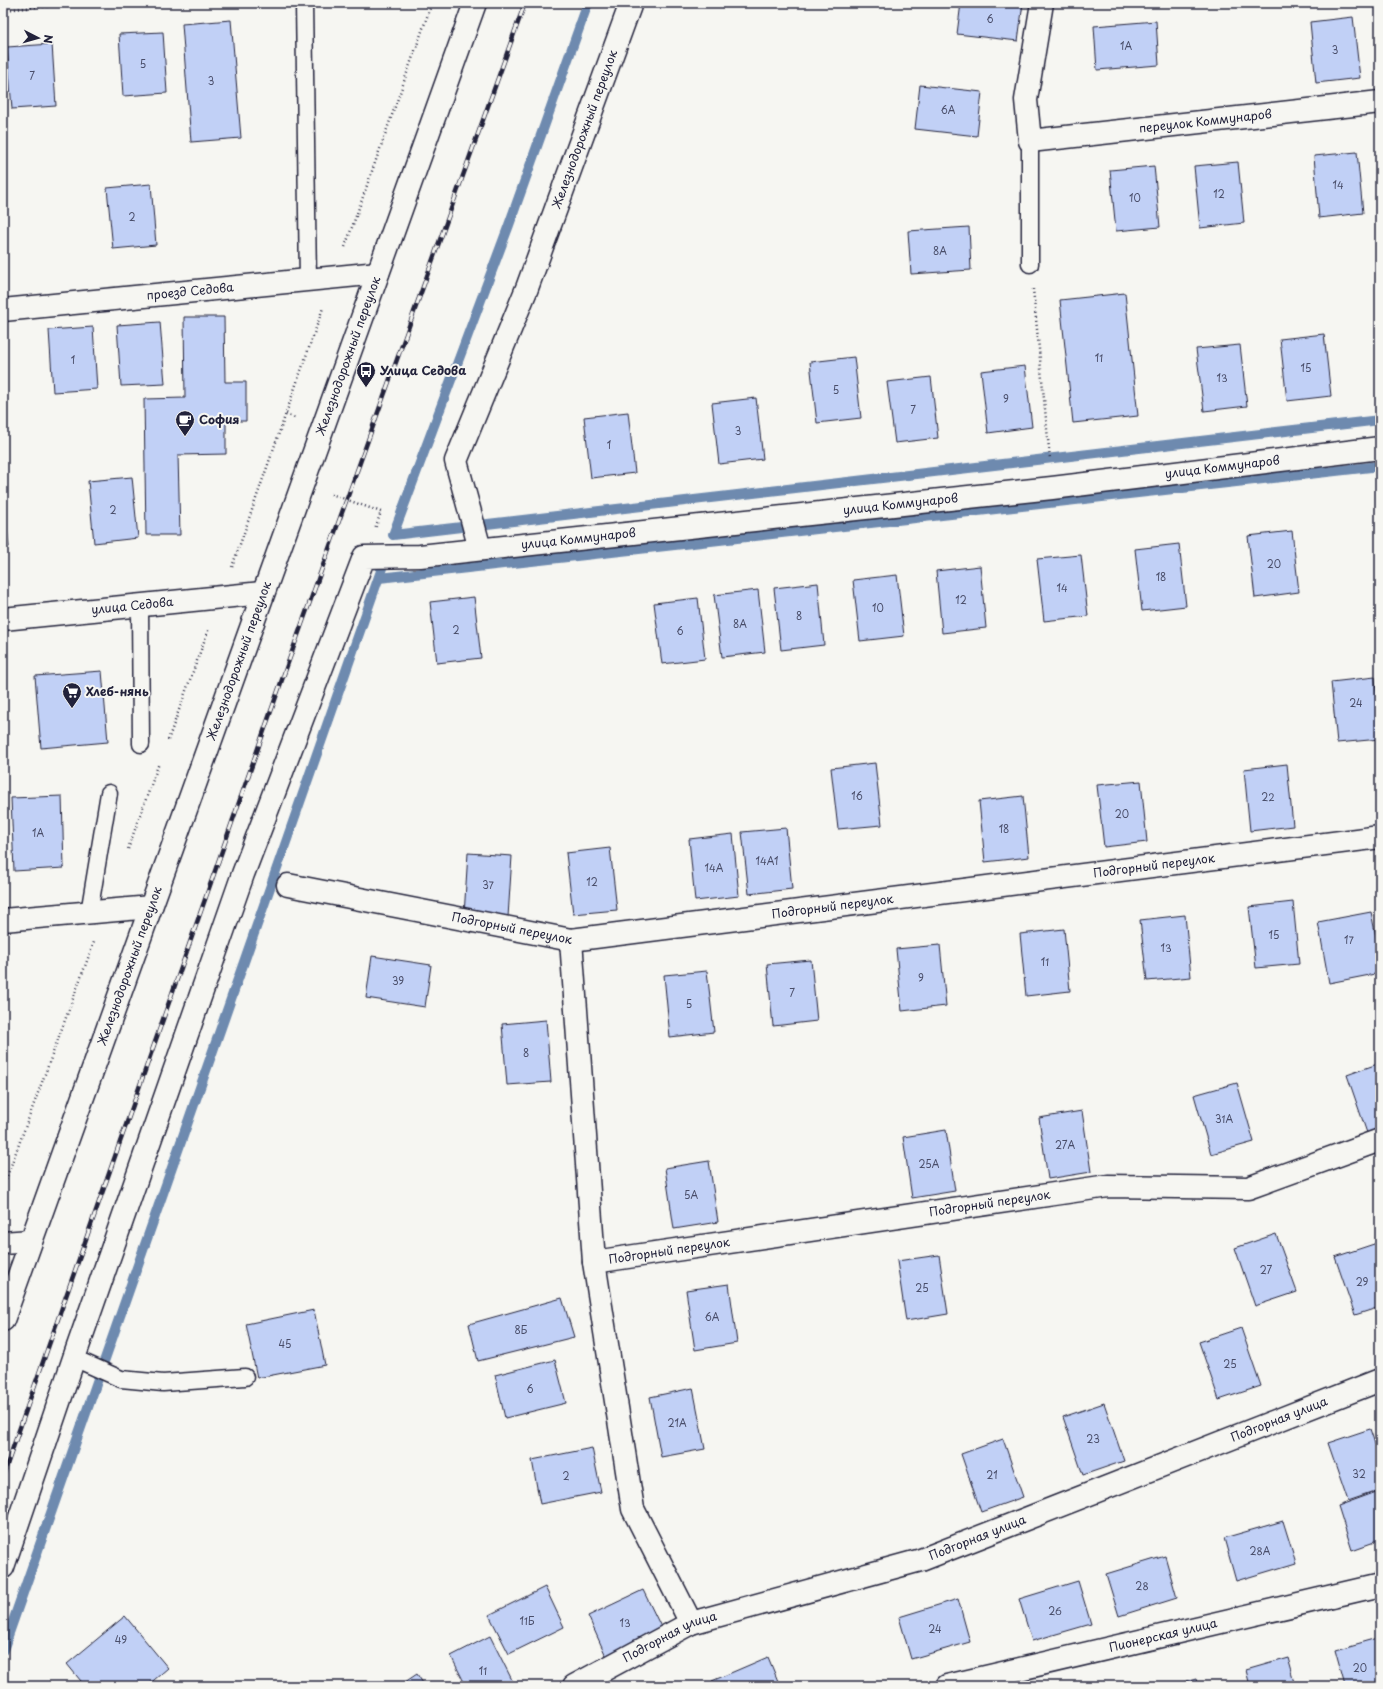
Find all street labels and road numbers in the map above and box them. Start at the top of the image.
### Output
street label: Железнодорожный переулок [547,46,621,211]
street label: переулок Коммунаров [1138,104,1273,137]
street label: Железнодорожный переулок [311,273,385,438]
street label: проезд Седова [146,277,235,304]
street label: улица Коммунаров [1164,450,1281,482]
street label: улица Коммунаров [842,488,959,518]
street label: улица Коммунаров [520,523,637,553]
street label: Железнодорожный переулок [201,578,275,743]
street label: улица Седова [90,592,175,618]
street label: Подгорный переулок [1092,848,1217,881]
street label: Железнодорожный переулок [92,883,166,1048]
street label: Подгорный переулок [771,889,895,922]
street label: Подгорный переулок [450,907,575,948]
street label: Подгорный переулок [928,1185,1052,1220]
street label: Подгорный переулок [607,1232,732,1268]
street label: Подгорная улица [1228,1391,1330,1446]
street label: Подгорная улица [926,1510,1029,1564]
street label: Подгорная улица [619,1606,719,1666]
street label: Пионерская улица [1107,1613,1219,1656]

